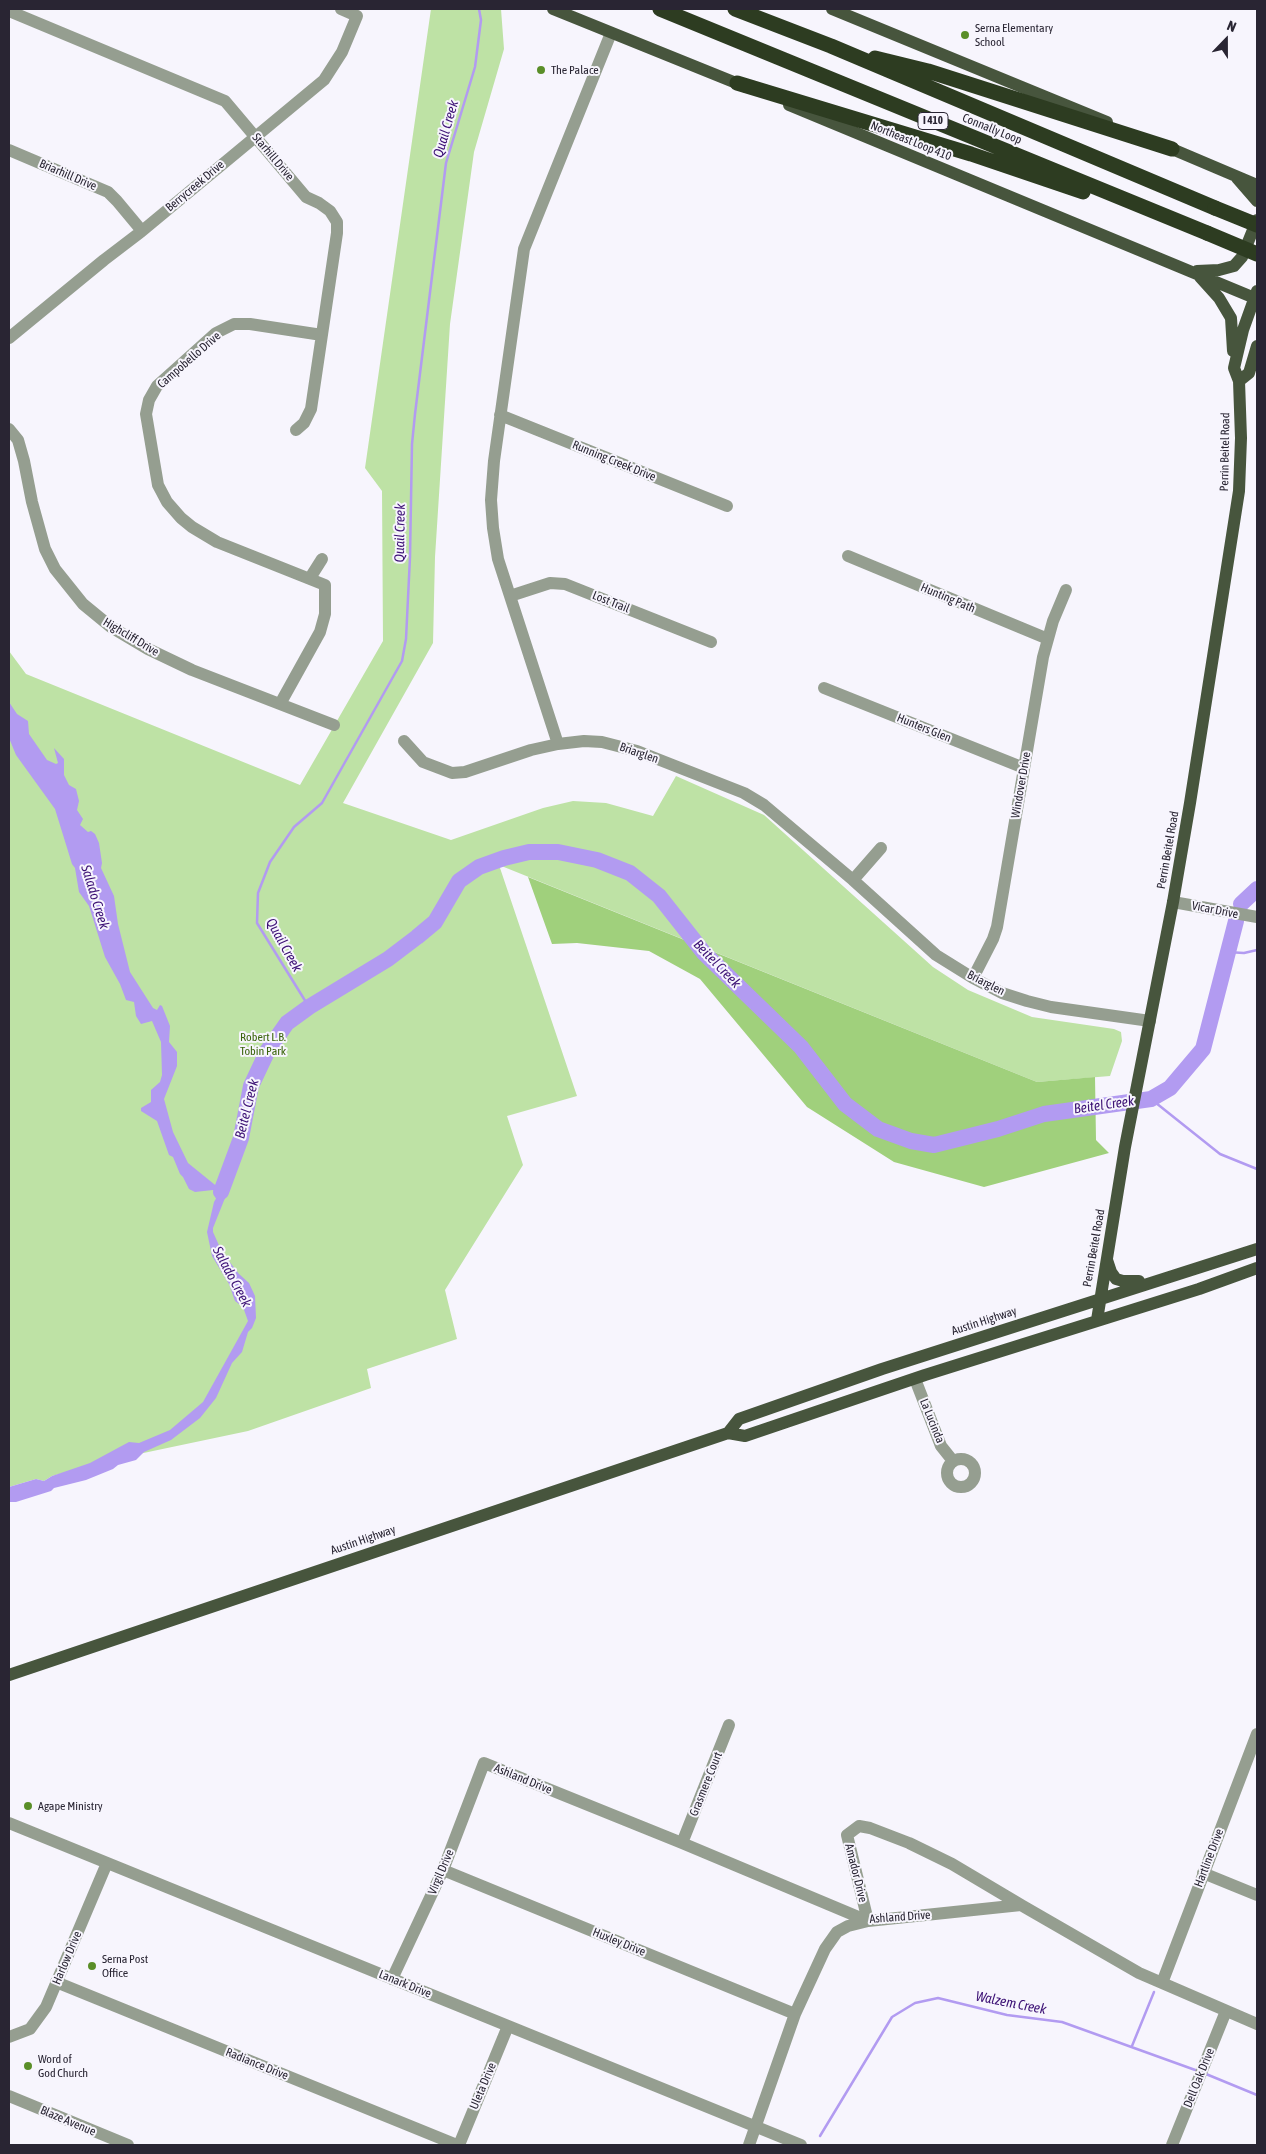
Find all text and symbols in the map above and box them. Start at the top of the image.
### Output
north arrow [1201,15,1251,65]
text: N [1225,17,1238,35]
place label: Serna Elementary School [975,21,1053,49]
marker: Serna Elementary School [959,29,971,41]
place label: The Palace [551,63,599,77]
marker: The Palace [535,64,547,76]
water label: Quail Creek [430,98,462,160]
street label: Connally Loop [960,111,1024,147]
road number: I 410 [918,112,948,130]
street label: Northeast Loop 410 [868,118,954,164]
street label: Starhill Drive [249,130,297,184]
street label: Briarhill Drive [37,156,99,194]
street label: Berrycreek Drive [163,157,227,215]
street label: Campobello Drive [155,329,223,391]
street label: Perrin Beitel Road [1217,412,1233,492]
street label: Running Creek Drive [570,438,658,484]
water label: Quail Creek [391,503,409,563]
street label: Hunting Path [919,580,977,616]
street label: Lost Trail [590,588,632,616]
street label: Highcliff Drive [100,615,162,659]
street label: Hunters Glen [895,711,953,745]
street label: Briarglen [618,740,660,766]
street label: Windover Drive [1008,751,1034,819]
street label: Perrin Beitel Road [1154,810,1182,890]
water label: Salado Creek [77,863,113,931]
street label: Vicar Drive [1190,898,1240,922]
water label: Quail Creek [262,915,306,975]
water label: Beitel Creek [690,936,744,992]
street label: Briarglen [965,967,1007,999]
park label: Robert L.B. Tobin Park [240,1030,286,1058]
water label: Beitel Creek [232,1078,262,1140]
water label: Beitel Creek [1073,1092,1135,1118]
street label: Perrin Beitel Road [1080,1208,1108,1288]
water label: Salado Creek [209,1244,255,1310]
street label: Austin Highway [950,1304,1018,1338]
street label: La Lucinda [917,1397,947,1445]
street label: Austin Highway [329,1522,397,1558]
street label: Grasmere Court [687,1750,725,1818]
street label: Ashland Drive [492,1761,554,1797]
place label: Agape Ministry [38,1799,103,1813]
marker: Agape Ministry [22,1800,34,1812]
street label: Hartline Drive [1191,1827,1227,1889]
street label: Amador Drive [842,1842,870,1904]
street label: Virgil Drive [425,1847,457,1897]
street label: Ashland Drive [869,1908,931,1926]
street label: Huxley Drive [590,1925,648,1959]
street label: Harlow Drive [49,1929,85,1987]
place label: Serna Post Office [102,1952,148,1980]
marker: Serna Post Office [86,1960,98,1972]
street label: Lanark Drive [377,1967,433,2001]
water label: Walzem Creek [974,1988,1048,2018]
street label: Radiance Drive [224,2045,290,2083]
street label: Dell Oak Drive [1181,2046,1217,2110]
place label: Word of God Church [38,2052,88,2080]
marker: Word of God Church [22,2060,34,2072]
street label: Uleta Drive [467,2060,499,2112]
street label: Blaze Avenue [38,2103,98,2139]

